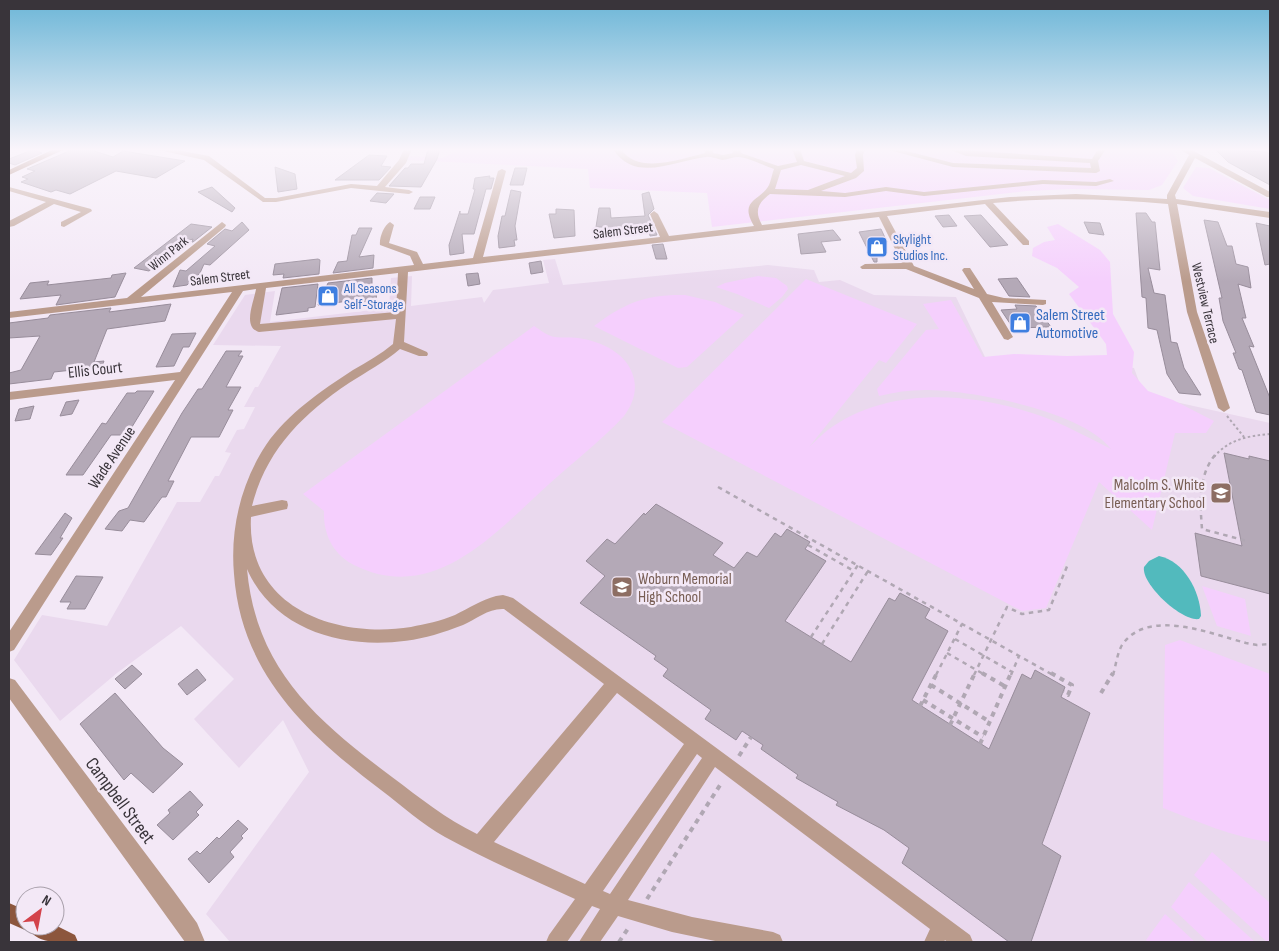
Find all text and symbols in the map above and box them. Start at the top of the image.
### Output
street label: Salem Street [592,218,654,243]
place label: Skylight Studios Inc. [893,231,948,264]
street label: Winn Park [145,232,192,275]
shop icon: Skylight Studios Inc. [865,235,889,259]
street label: Westview Terrace [1188,261,1223,345]
street label: Salem Street [189,265,251,290]
place label: All Seasons Self-Storage [343,280,403,313]
shop icon: All Seasons Self-Storage [316,284,340,308]
place label: Salem Street Automotive [1035,306,1105,343]
shop icon: Salem Street Automotive [1008,311,1032,335]
street label: Ellis Court [67,358,123,383]
street label: Wade Avenue [85,423,140,493]
place label: Malcolm S. White Elementary School [1105,476,1205,513]
school or university icon: Malcolm S. White Elementary School [1209,481,1233,505]
place label: Woburn Memorial High School [638,570,732,607]
school or university icon: Woburn Memorial High School [610,575,634,599]
street label: Campbell Street [80,753,160,849]
north arrow [15,886,65,936]
text: N [39,891,54,910]

